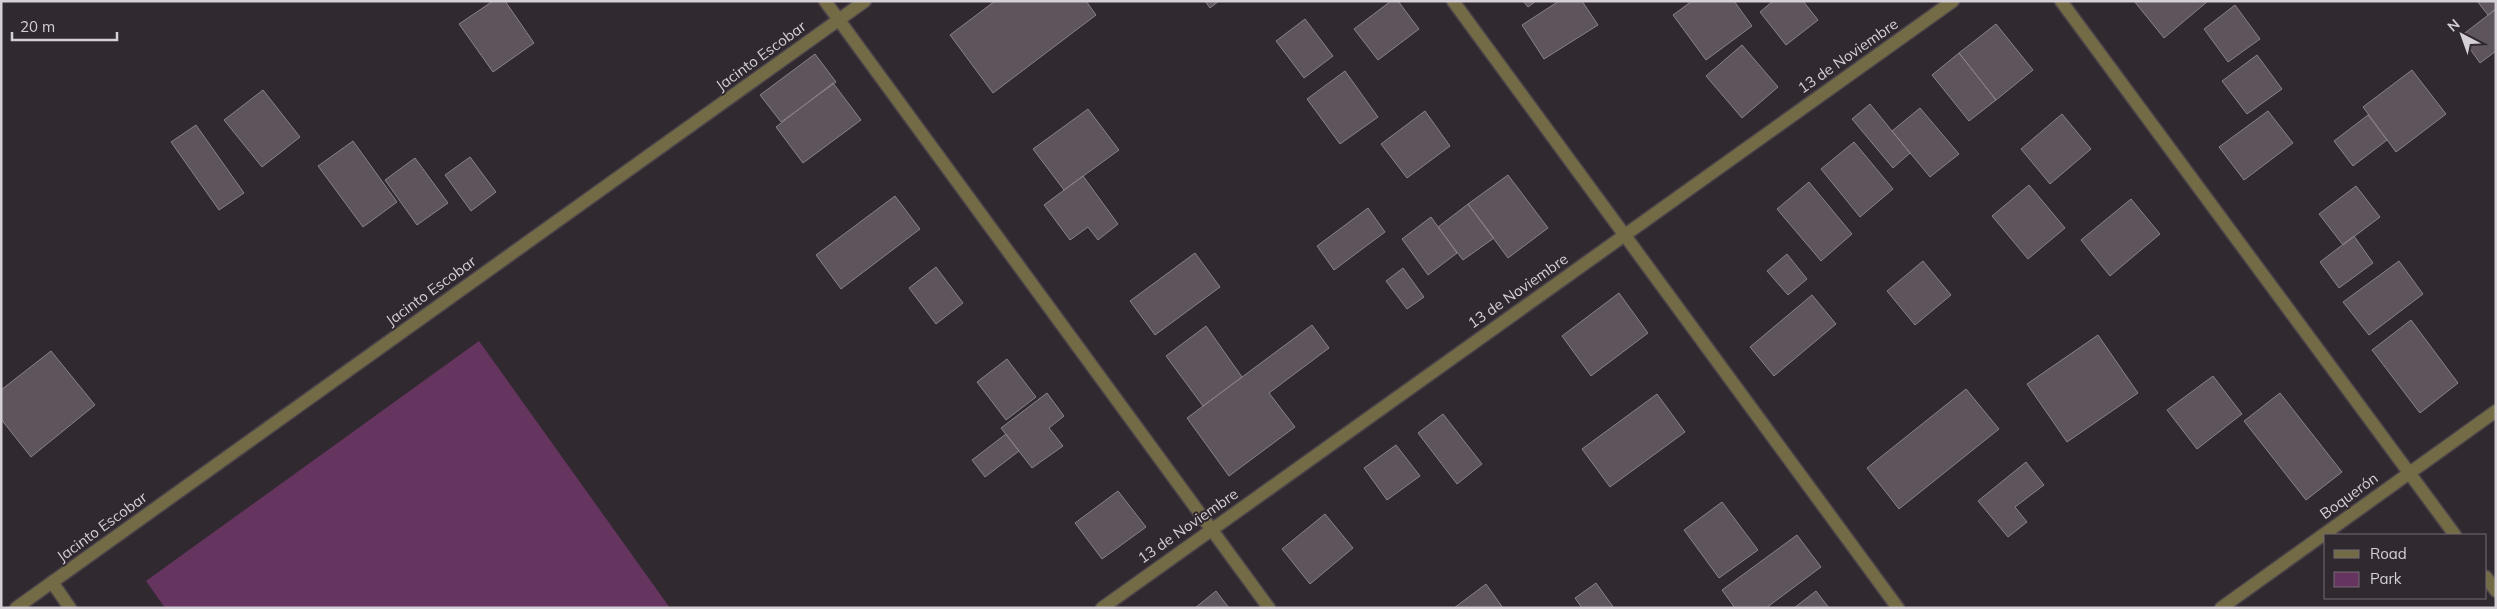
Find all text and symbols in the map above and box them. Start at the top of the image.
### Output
scale bar [12,10,118,42]
north arrow [2437,10,2487,60]
street label: 13 de Noviembre [1794,14,1902,97]
text: N [2444,15,2463,35]
street label: Jacinto Escobar [712,16,810,95]
text: 20 m [20,17,55,36]
street label: 13 de Noviembre [1464,249,1572,332]
street label: Jacinto Escobar [382,251,480,330]
street label: Boquerón [2316,468,2382,523]
street label: 13 de Noviembre [1134,484,1242,567]
street label: Jacinto Escobar [53,487,151,566]
legend [2324,534,2487,599]
text: Road [2370,544,2407,563]
text: Park [2370,569,2402,588]

